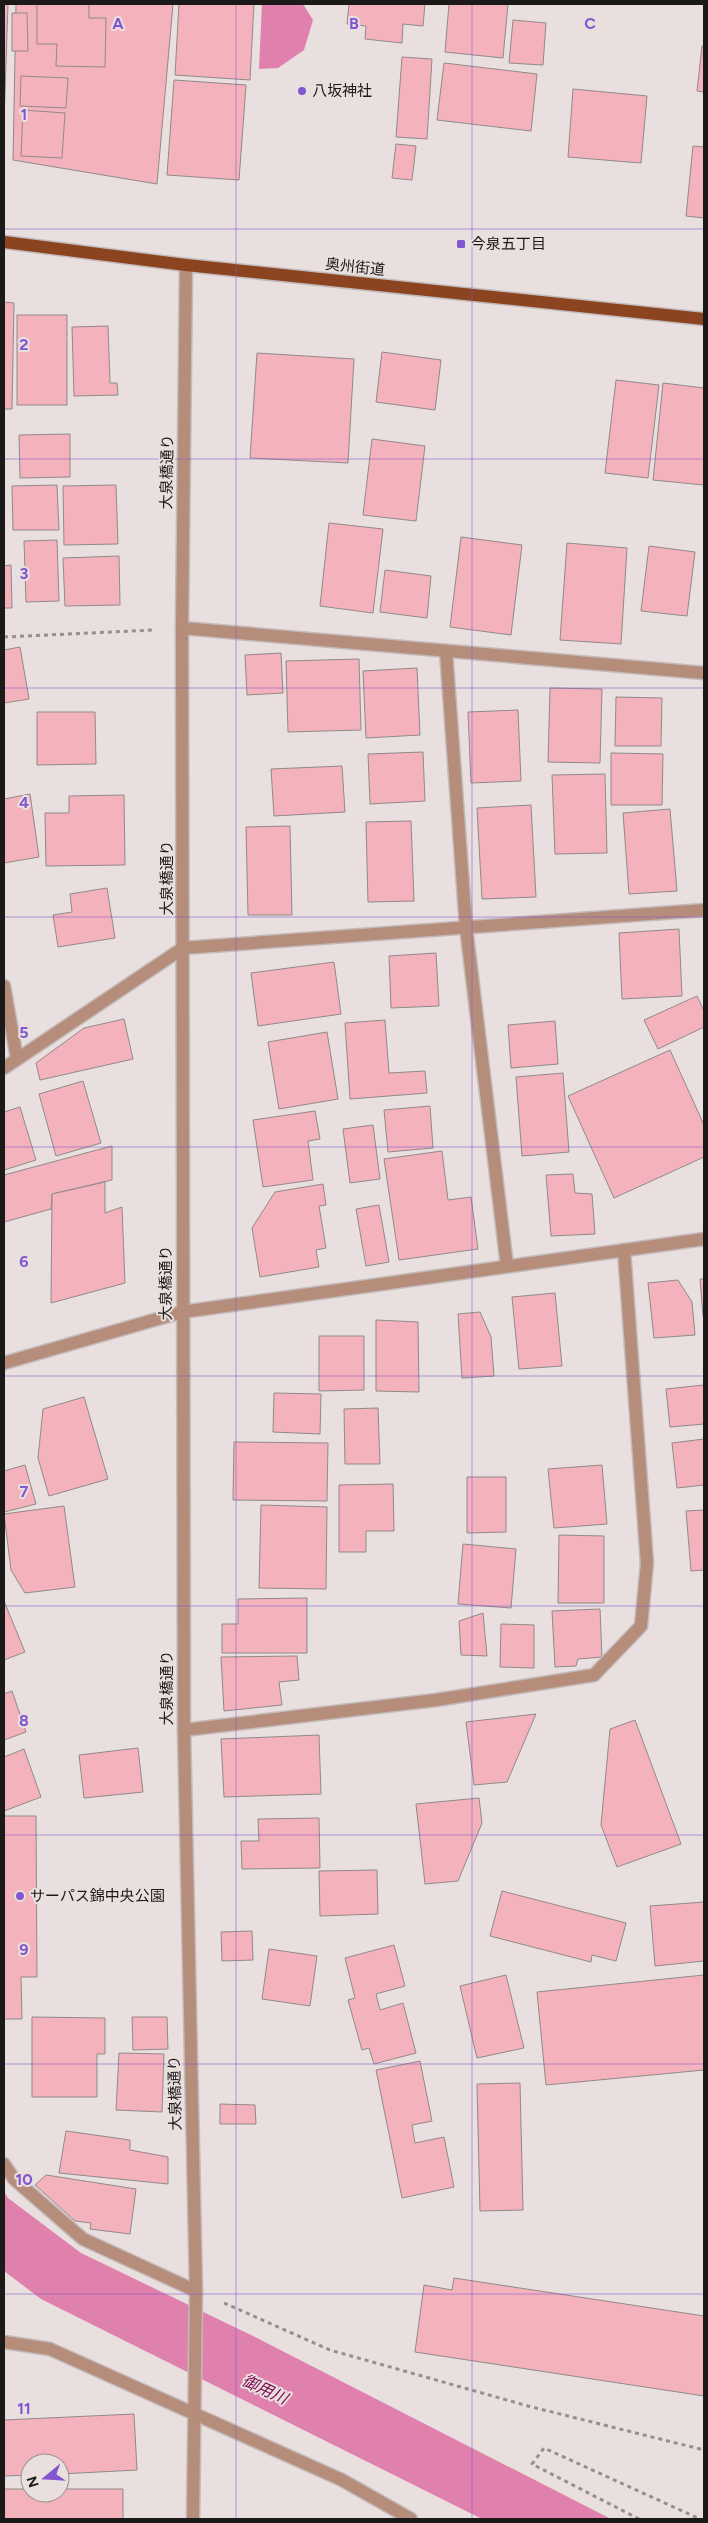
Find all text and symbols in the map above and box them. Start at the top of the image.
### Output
text: A [112,14,124,33]
text: B [349,14,359,33]
text: C [584,14,596,33]
place label: 八坂神社 [312,82,372,100]
marker: 八坂神社 [296,85,308,97]
text: 1 [21,105,27,124]
place label: 今泉五丁目 [471,235,546,253]
marker: 今泉五丁目 [455,238,467,250]
street label: 奥州街道 [324,255,386,279]
text: 2 [19,335,29,354]
street label: 大泉橋通り [157,434,177,510]
text: 3 [20,564,29,583]
text: 4 [19,793,29,812]
street label: 大泉橋通り [158,840,176,916]
text: 5 [19,1023,29,1042]
street label: 大泉橋通り [157,1245,175,1321]
text: 6 [19,1252,29,1271]
text: 7 [20,1482,29,1501]
street label: 大泉橋通り [158,1650,176,1726]
text: 8 [19,1711,29,1730]
place label: サーパス錦中央公園 [30,1887,165,1905]
marker: サーパス錦中央公園 [14,1890,26,1902]
text: 9 [19,1940,29,1959]
street label: 大泉橋通り [165,2055,185,2131]
text: 10 [15,2170,33,2189]
water label: 御用川 [239,2371,292,2409]
text: 11 [17,2399,31,2418]
north arrow [20,2453,70,2503]
text: N [23,2474,43,2490]

